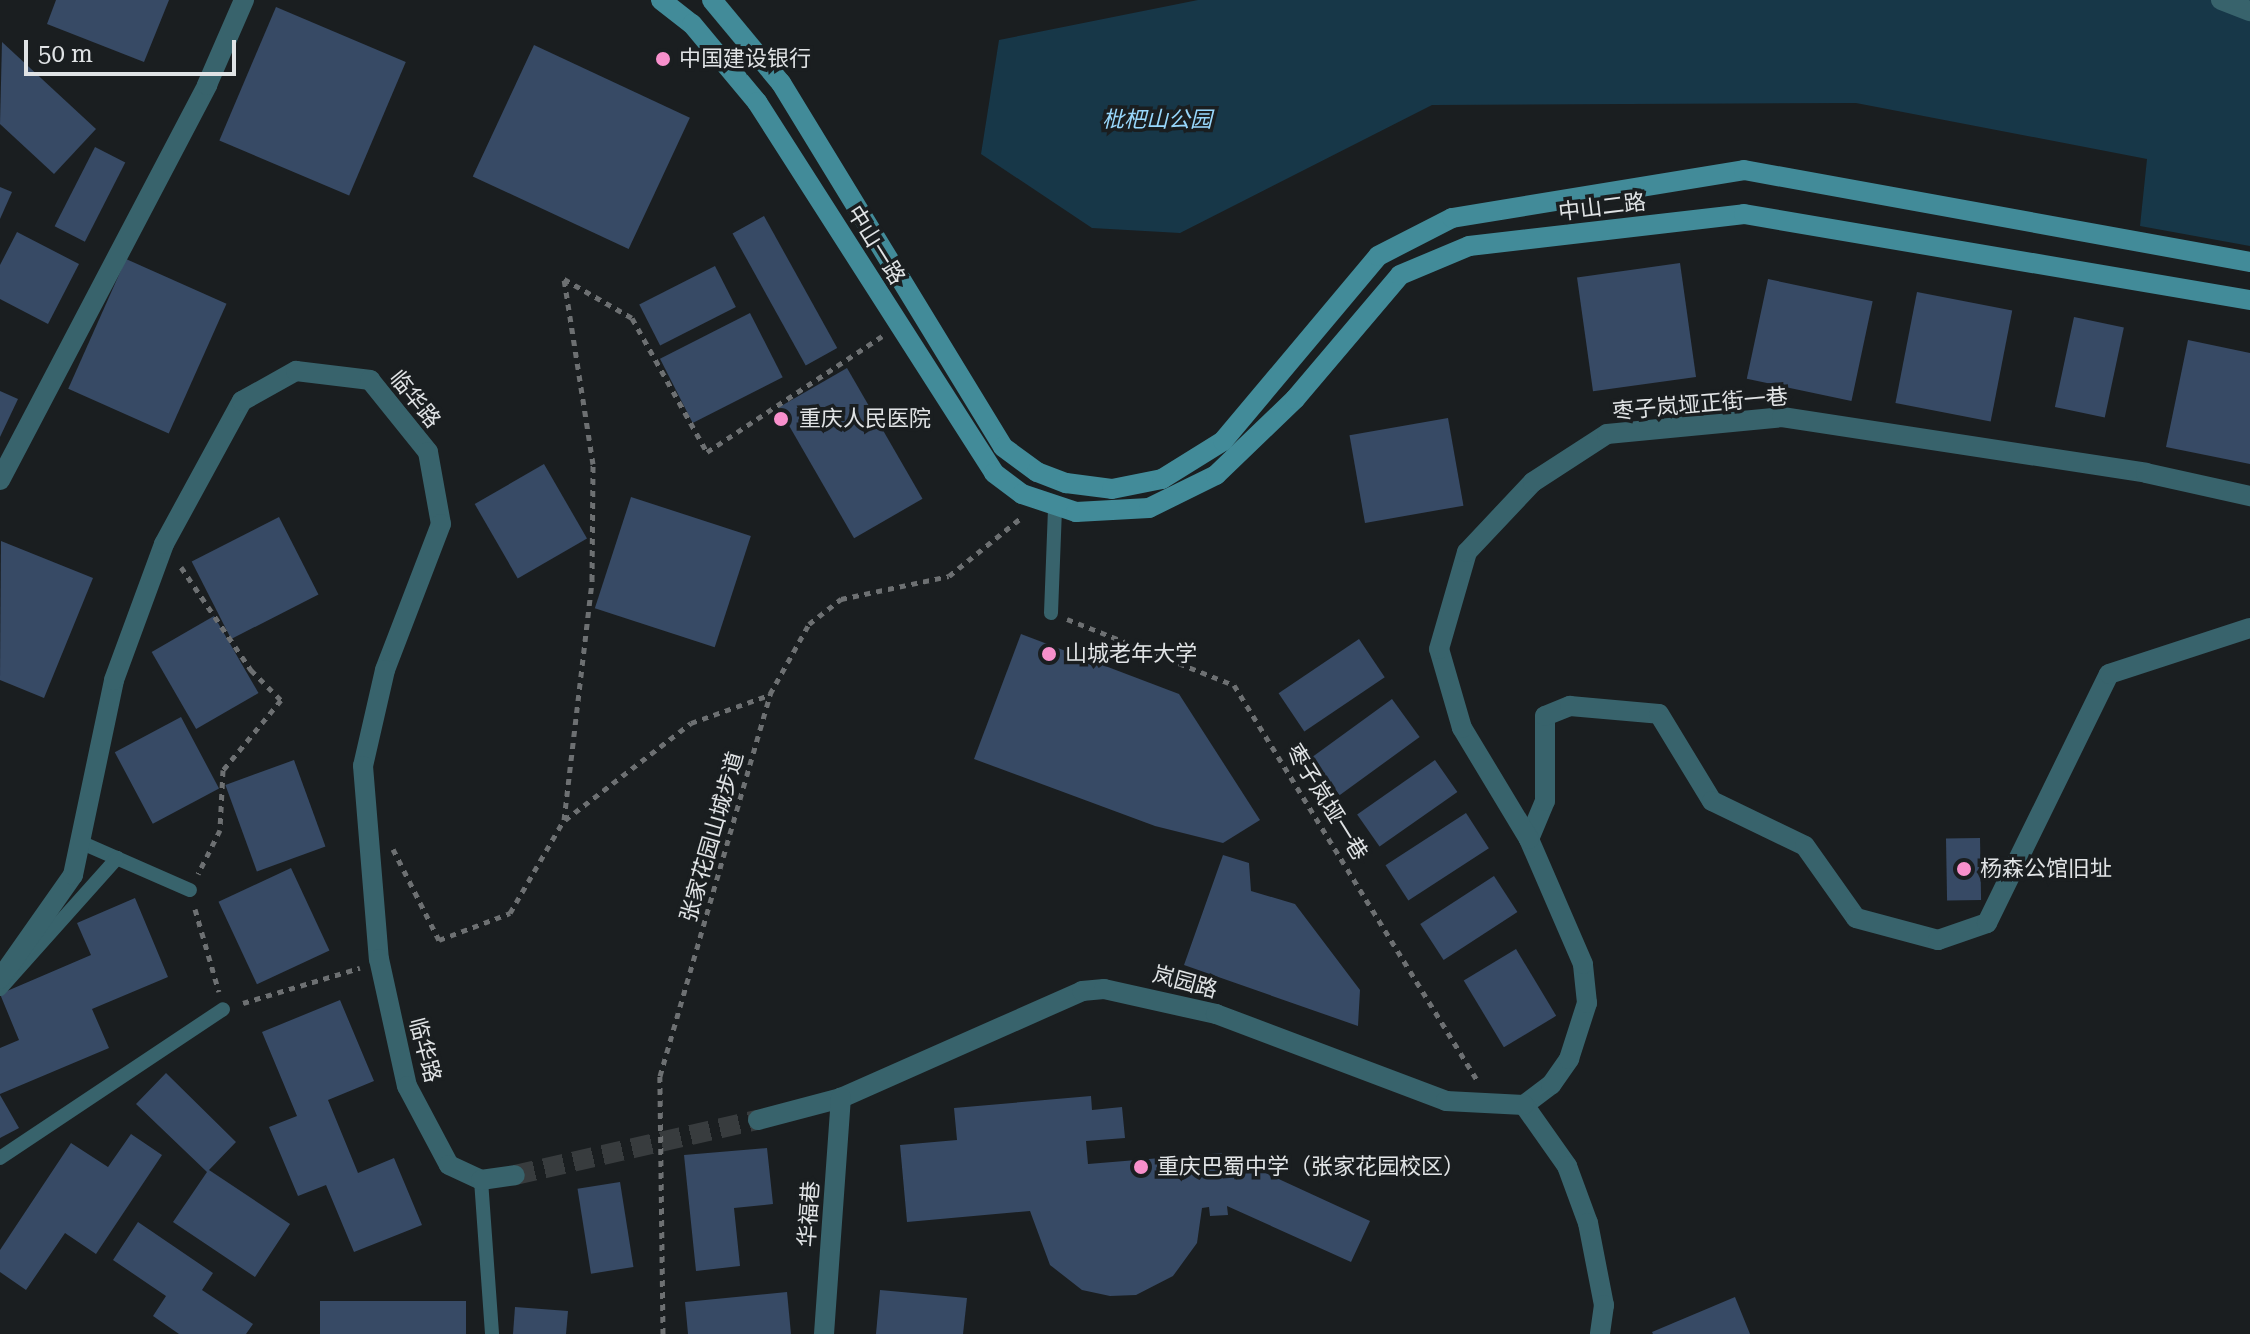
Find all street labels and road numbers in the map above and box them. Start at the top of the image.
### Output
street label: 中山二路 [1557,189,1647,225]
street label: 中山一路 [841,201,911,289]
street label: 临华路 [384,365,446,433]
street label: 枣子岚垭正街一巷 [1611,383,1789,425]
street label: 枣子岚垭一巷 [1281,739,1373,865]
street label: 张家花园山城步道 [675,749,749,925]
street label: 岚园路 [1150,961,1220,1003]
street label: 临华路 [404,1015,446,1085]
street label: 华福巷 [794,1180,824,1248]

